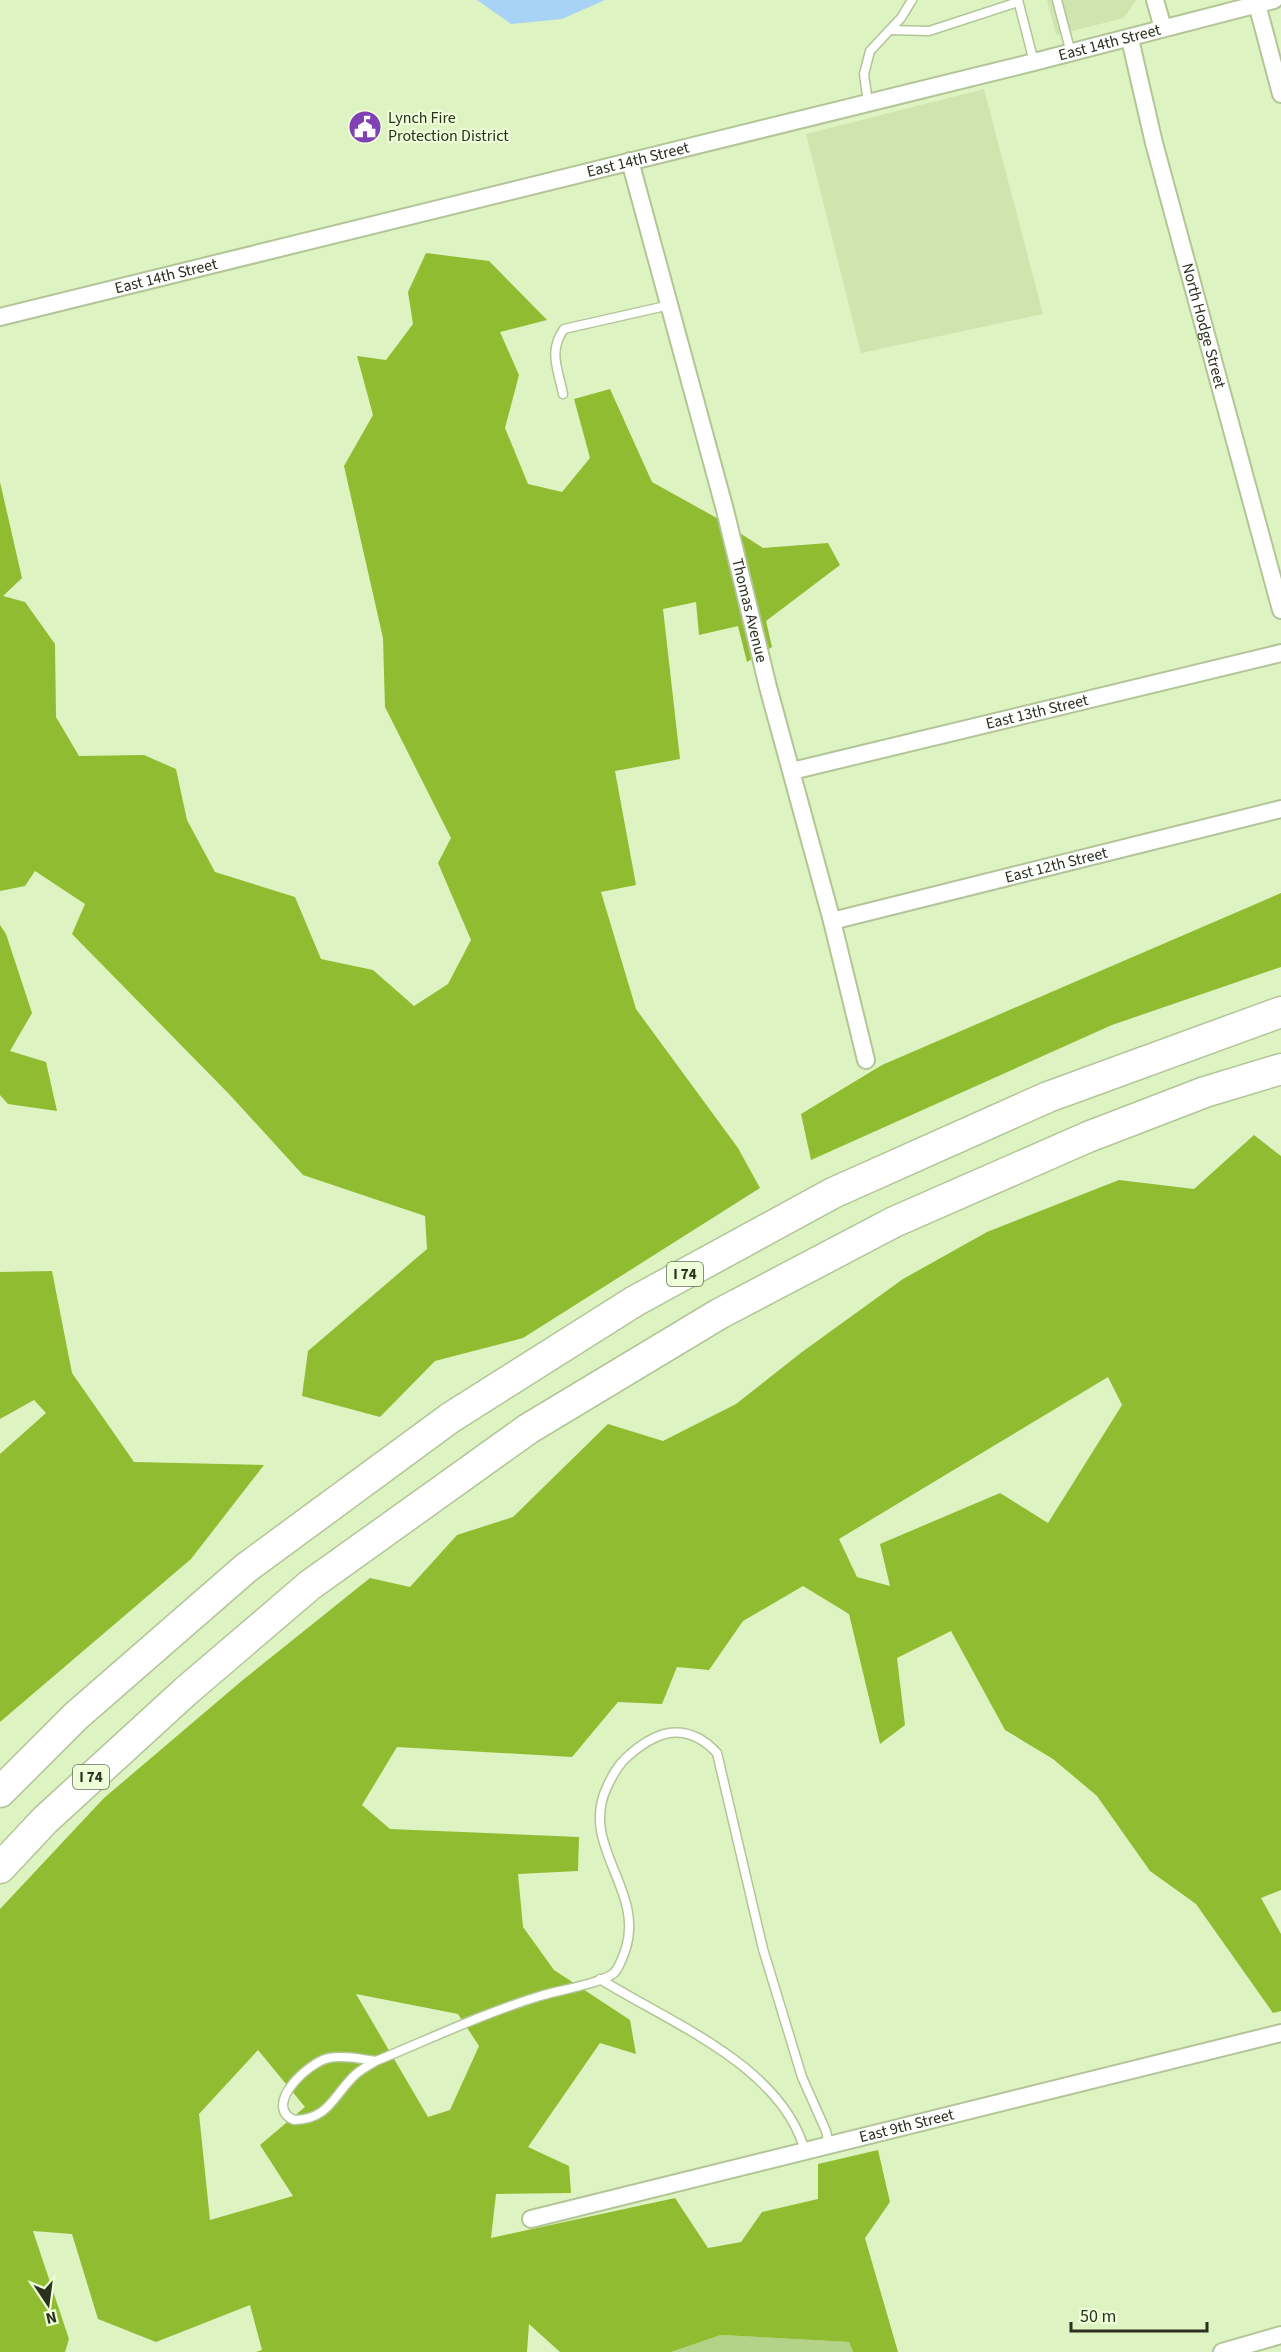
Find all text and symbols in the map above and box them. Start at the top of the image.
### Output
street label: East 14th Street [1056,19,1164,66]
place label: Lynch Fire Protection District [388,107,509,147]
public building icon: Lynch Fire Protection District [347,109,383,145]
street label: East 14th Street [584,136,692,183]
street label: East 14th Street [112,253,220,299]
street label: North Hodge Street [1176,260,1231,391]
street label: Thomas Avenue [726,556,773,665]
street label: East 13th Street [983,689,1091,735]
street label: East 12th Street [1003,842,1110,888]
road number: I 74 [667,1262,703,1286]
road number: I 74 [73,1765,109,1789]
street label: East 9th Street [857,2103,957,2148]
north arrow [18,2274,78,2334]
scale bar [1071,2295,1208,2333]
text: 50 m [1080,2304,1116,2329]
text: N [43,2306,59,2330]

